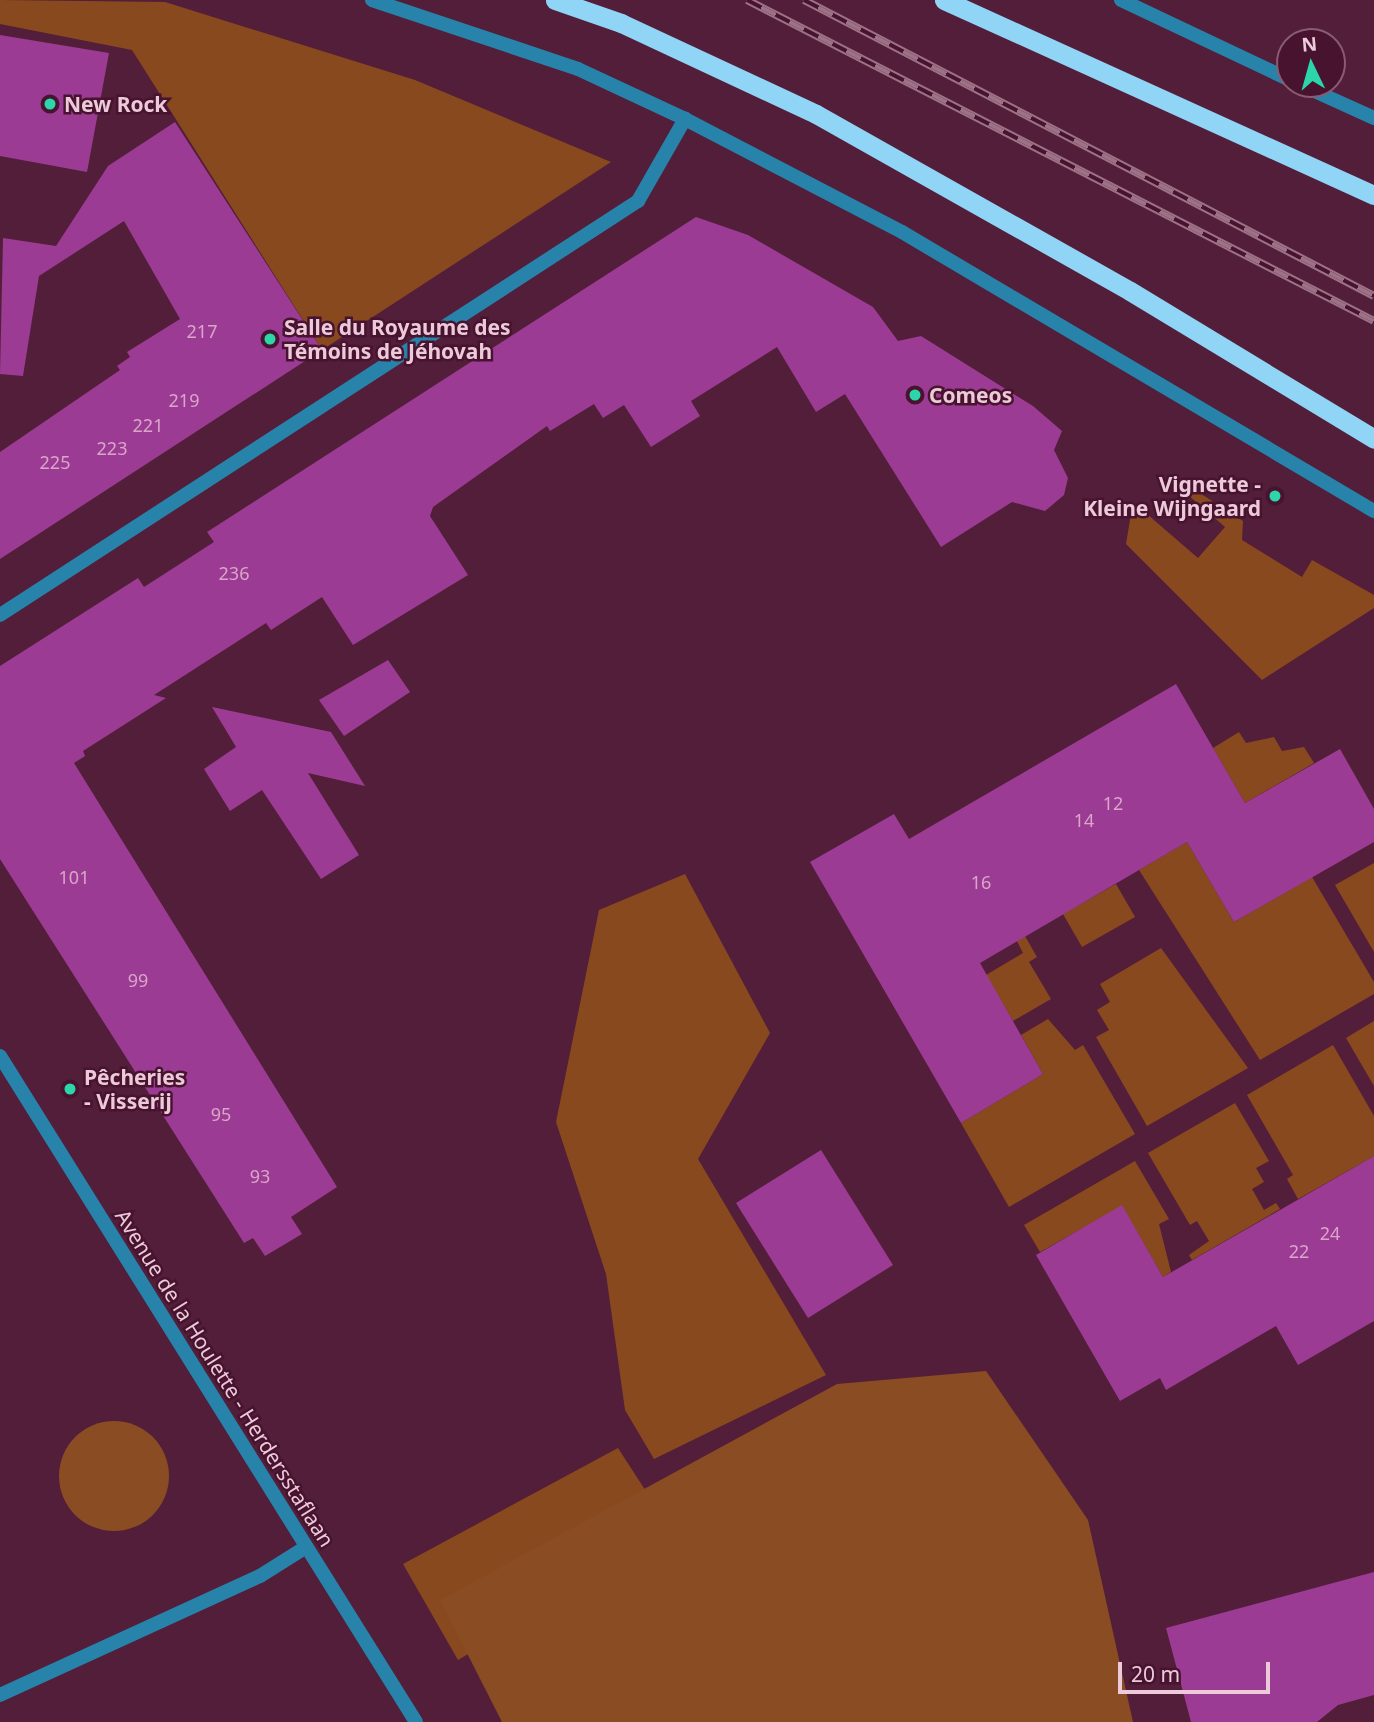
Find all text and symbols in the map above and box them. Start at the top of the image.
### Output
north arrow [1276,28,1346,98]
text: N [1301,30,1318,58]
place label: New Rock [64,91,167,117]
marker: New Rock [42,96,58,112]
place label: Salle du Royaume des Témoins de Jéhovah [284,314,511,364]
house number: 217 [187,320,217,342]
marker: Salle du Royaume des Témoins de Jéhovah [262,331,278,347]
place label: Comeos [929,382,1012,408]
marker: Comeos [907,387,923,403]
house number: 219 [169,389,199,411]
house number: 221 [133,414,163,436]
house number: 223 [97,437,127,459]
house number: 225 [40,451,70,473]
place label: Vignette - Kleine Wijngaard [1083,471,1261,521]
marker: Vignette - Kleine Wijngaard [1267,488,1283,504]
house number: 236 [219,562,249,584]
house number: 12 [1103,792,1123,814]
house number: 14 [1074,809,1094,831]
house number: 101 [59,866,89,888]
house number: 16 [971,871,991,893]
house number: 99 [128,969,148,991]
place label: Pêcheries - Visserij [84,1064,185,1114]
marker: Pêcheries - Visserij [62,1081,78,1097]
house number: 95 [211,1103,231,1125]
house number: 93 [250,1165,270,1187]
street label: Avenue de la Houlette - Herdersstaflaan [110,1205,340,1551]
house number: 24 [1320,1222,1340,1244]
house number: 22 [1289,1240,1309,1262]
scale bar [1122,1648,1274,1692]
text: 20 m [1131,1660,1180,1688]

